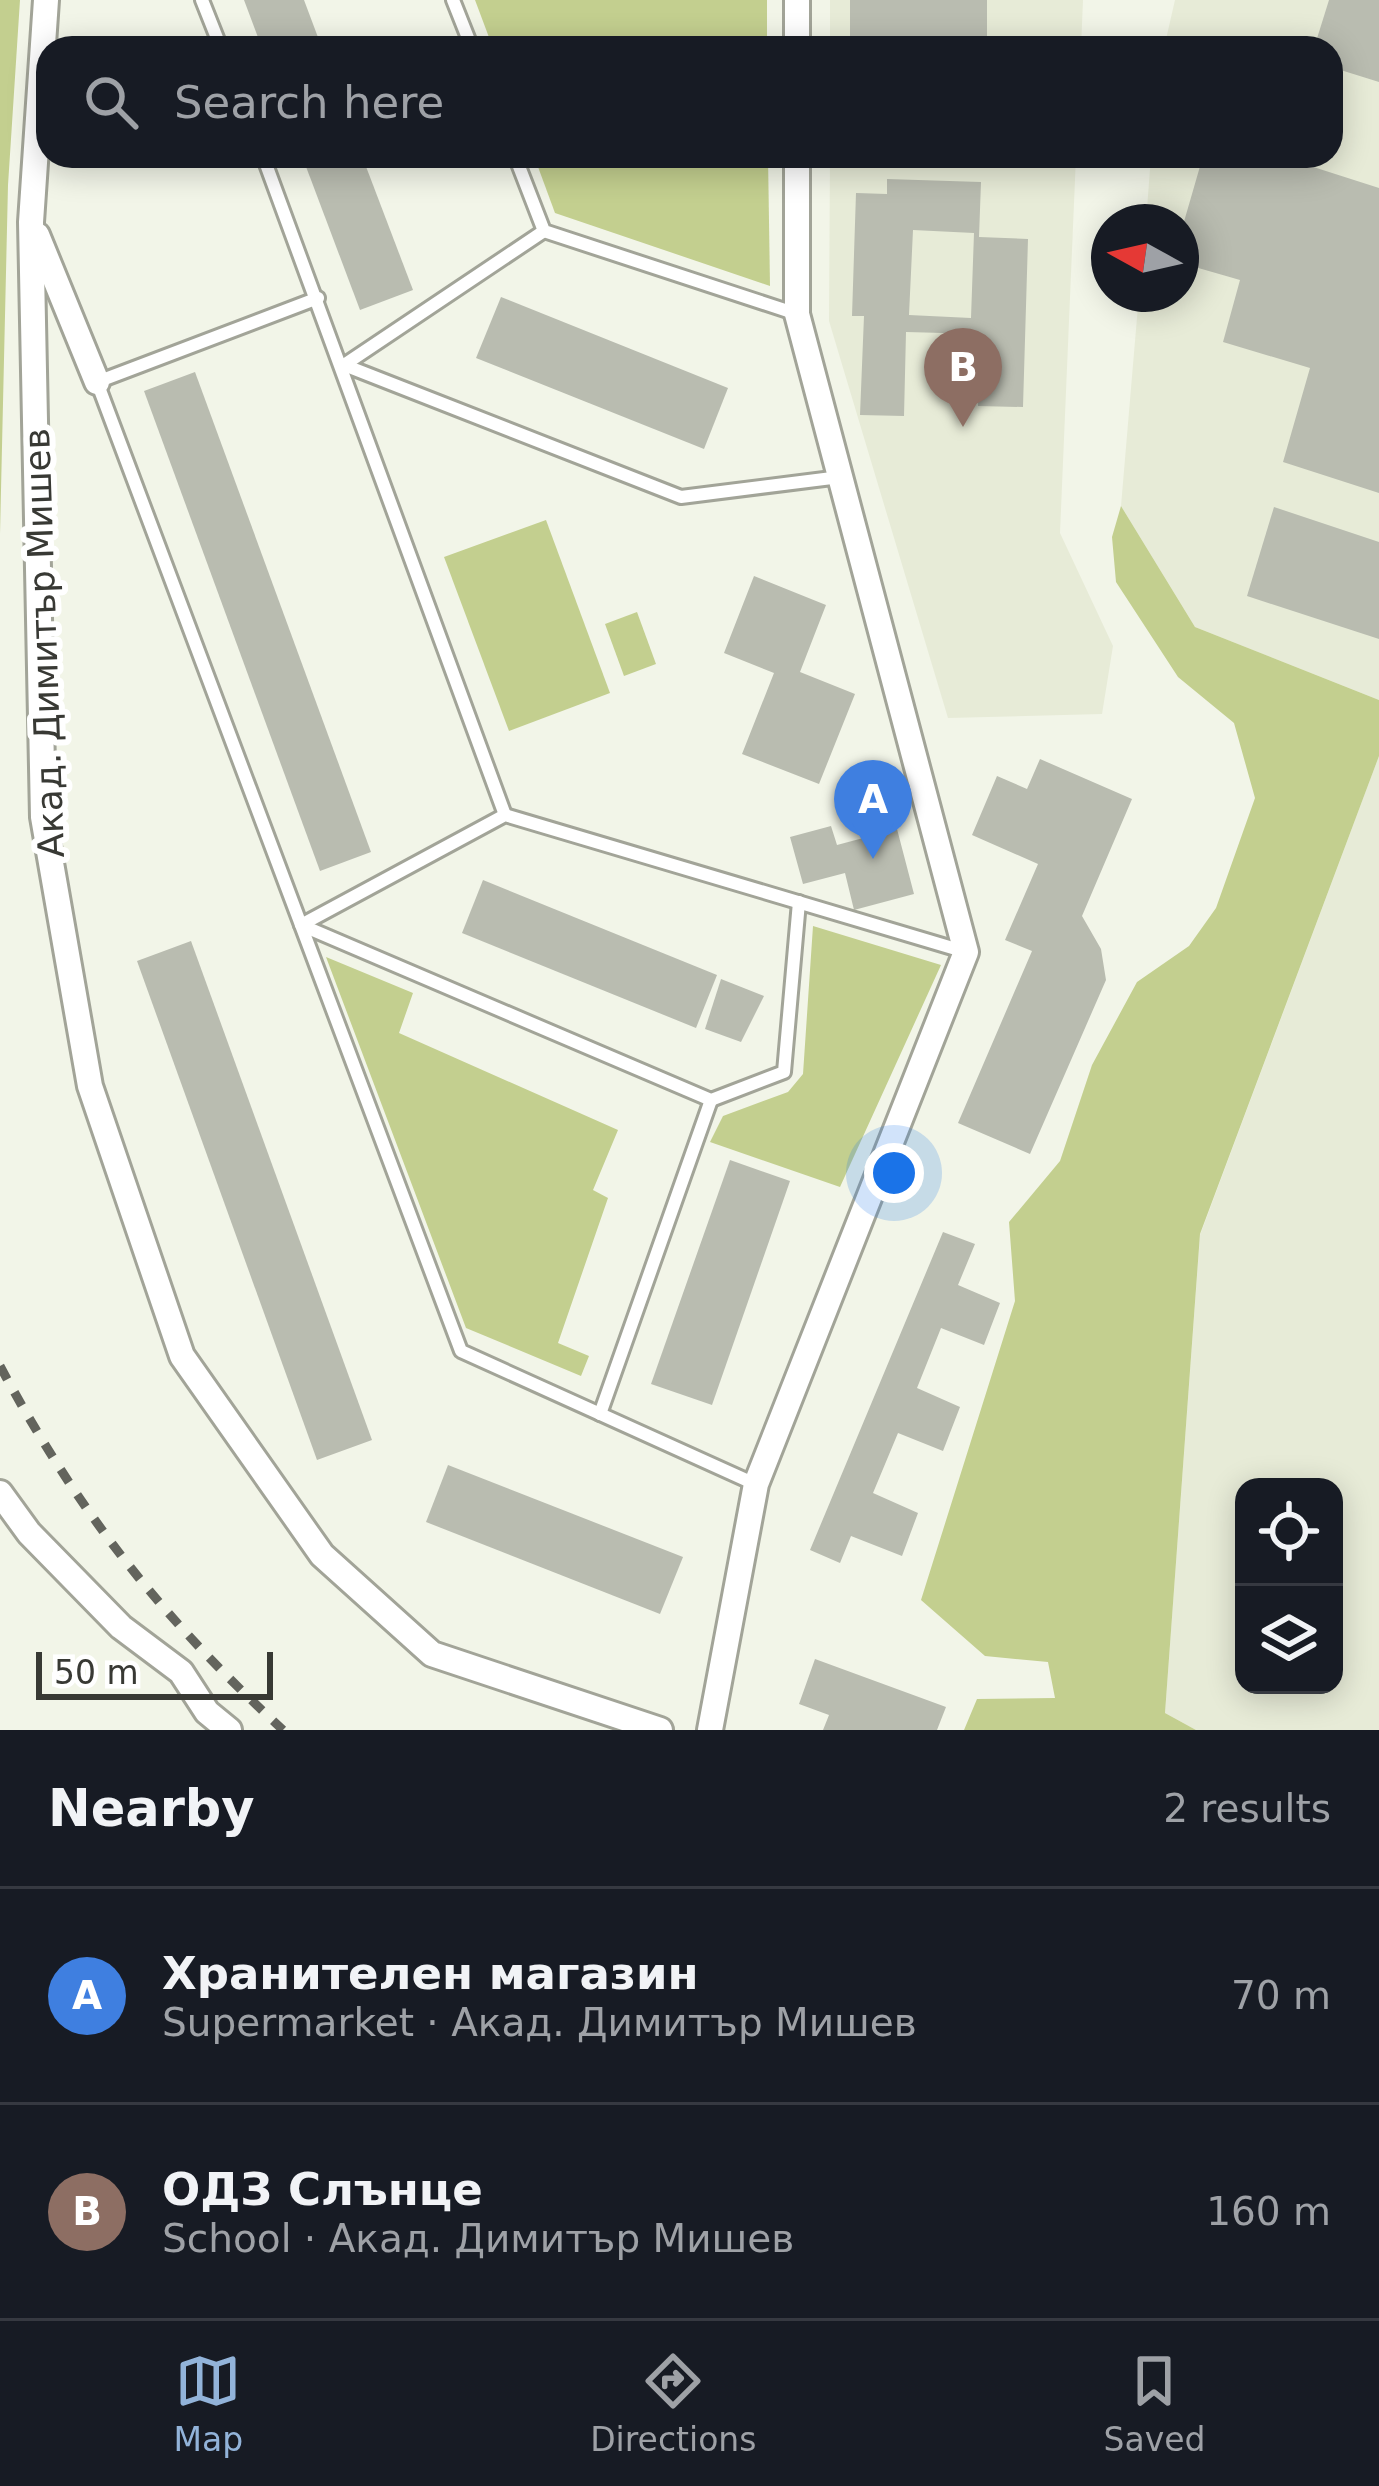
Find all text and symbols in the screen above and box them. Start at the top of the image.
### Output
search box [36,36,1343,168]
icon: search [78,69,144,135]
text: Search here [174,76,444,129]
north arrow [1091,204,1199,312]
pin: B [924,328,1002,427]
street label: Акад. Димитър Мишев [16,428,72,858]
pin: A [834,760,912,859]
your location [864,1143,924,1203]
map controls [1235,1478,1343,1694]
button: locate [1235,1478,1343,1586]
button: layers [1235,1586,1343,1694]
scale bar [36,1646,273,1699]
text: 50 m [54,1653,139,1692]
text: Nearby [48,1779,255,1838]
text: 2 results [1163,1786,1331,1831]
text: Хранителен магазин [162,1947,699,2000]
text: A [72,1973,102,2018]
text: 70 m [1231,1973,1331,2018]
text: Supermarket · Акад. Димитър Мишев [162,2000,917,2045]
text: ОДЗ Слънце [162,2163,483,2216]
text: B [72,2189,102,2234]
text: 160 m [1206,2189,1331,2234]
text: School · Акад. Димитър Мишев [162,2216,794,2261]
tab: Map [174,2348,243,2459]
tab: Directions [590,2348,756,2459]
tab: Saved [1104,2348,1205,2459]

